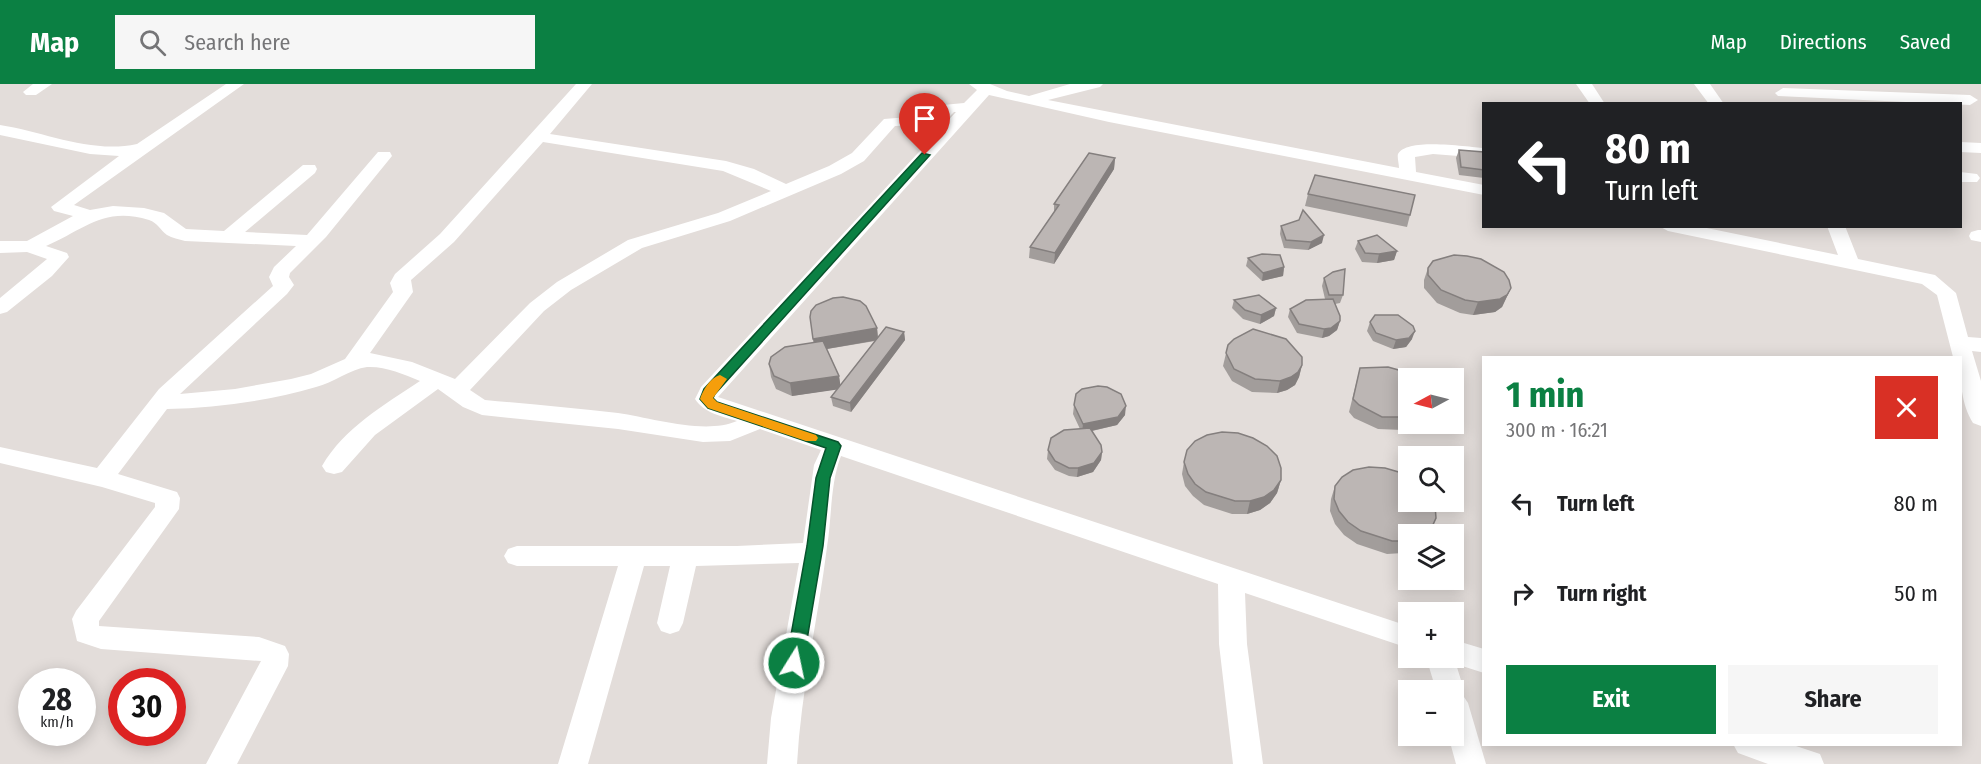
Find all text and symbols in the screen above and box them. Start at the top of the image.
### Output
search box [115,15,535,69]
text: Map [30,26,79,59]
icon: search [136,26,169,59]
text: Search here [184,29,290,56]
text: Map [1710,29,1747,55]
text: Directions [1780,29,1867,55]
text: Saved [1900,29,1951,55]
pin [899,93,950,155]
icon: arrive [908,102,941,135]
text: 80 m [1605,124,1691,174]
icon: left [1506,126,1584,204]
text: Turn left [1605,175,1698,207]
north arrow [1398,368,1464,434]
map controls [1398,368,1464,746]
text: 1 min [1506,373,1584,417]
button: close [1875,376,1938,439]
text: 300 m · 16:21 [1506,418,1608,442]
button: search [1398,446,1464,512]
icon: left [1506,487,1539,520]
text: Turn left [1557,490,1635,517]
text: 80 m [1893,490,1938,517]
button: layers [1398,524,1464,590]
icon: right [1506,577,1539,610]
text: Turn right [1557,580,1646,607]
text: 50 m [1894,580,1938,607]
button: + [1398,602,1464,668]
position arrow [762,631,826,695]
button: Exit [1506,665,1716,734]
button: Share [1728,665,1938,734]
speed limit sign: 30 [108,668,186,746]
button: − [1398,680,1464,746]
text: 28 [42,682,72,718]
text: km/h [40,713,74,731]

